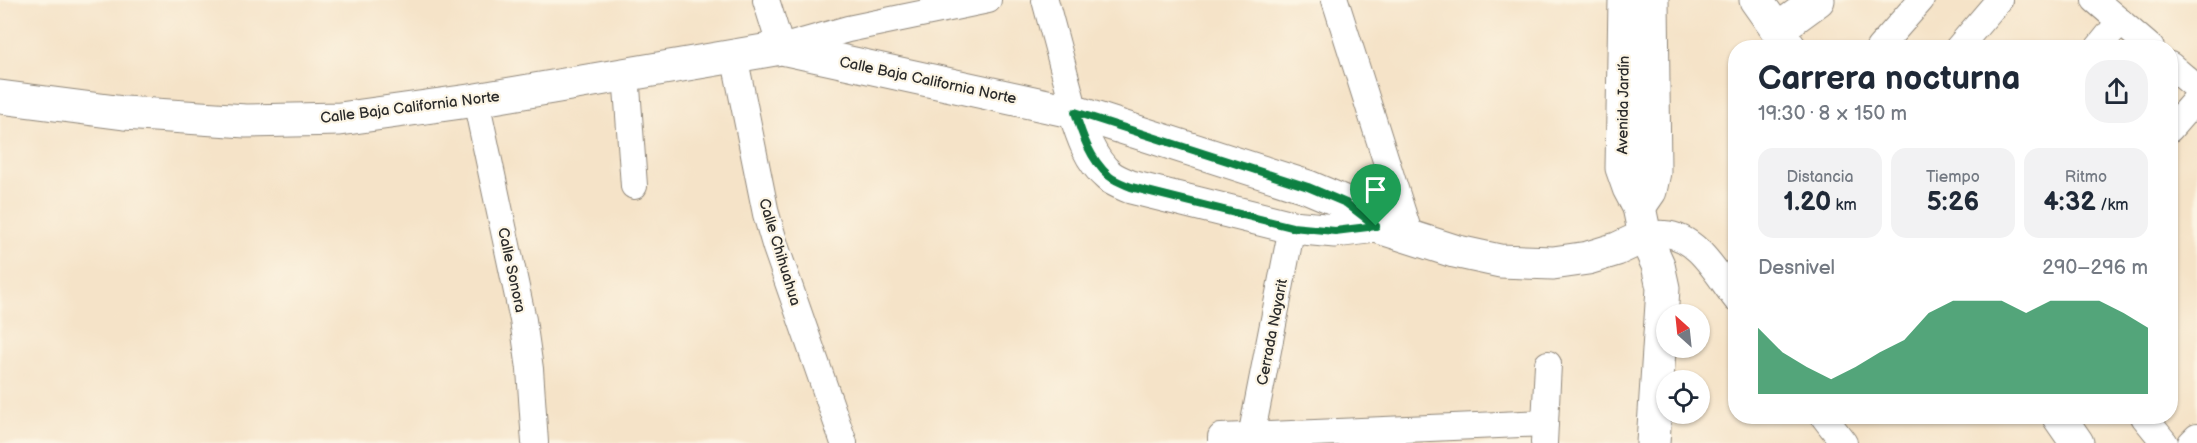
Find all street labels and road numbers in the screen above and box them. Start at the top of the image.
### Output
street label: Calle Baja California Norte [838,52,1018,109]
street label: Avenida Jardín [1613,55,1634,155]
street label: Calle Baja California Norte [319,87,501,128]
street label: Calle Chihuahua [754,196,805,308]
street label: Calle Sonora [493,226,530,314]
street label: Cerrada Nayarit [1253,277,1292,387]

